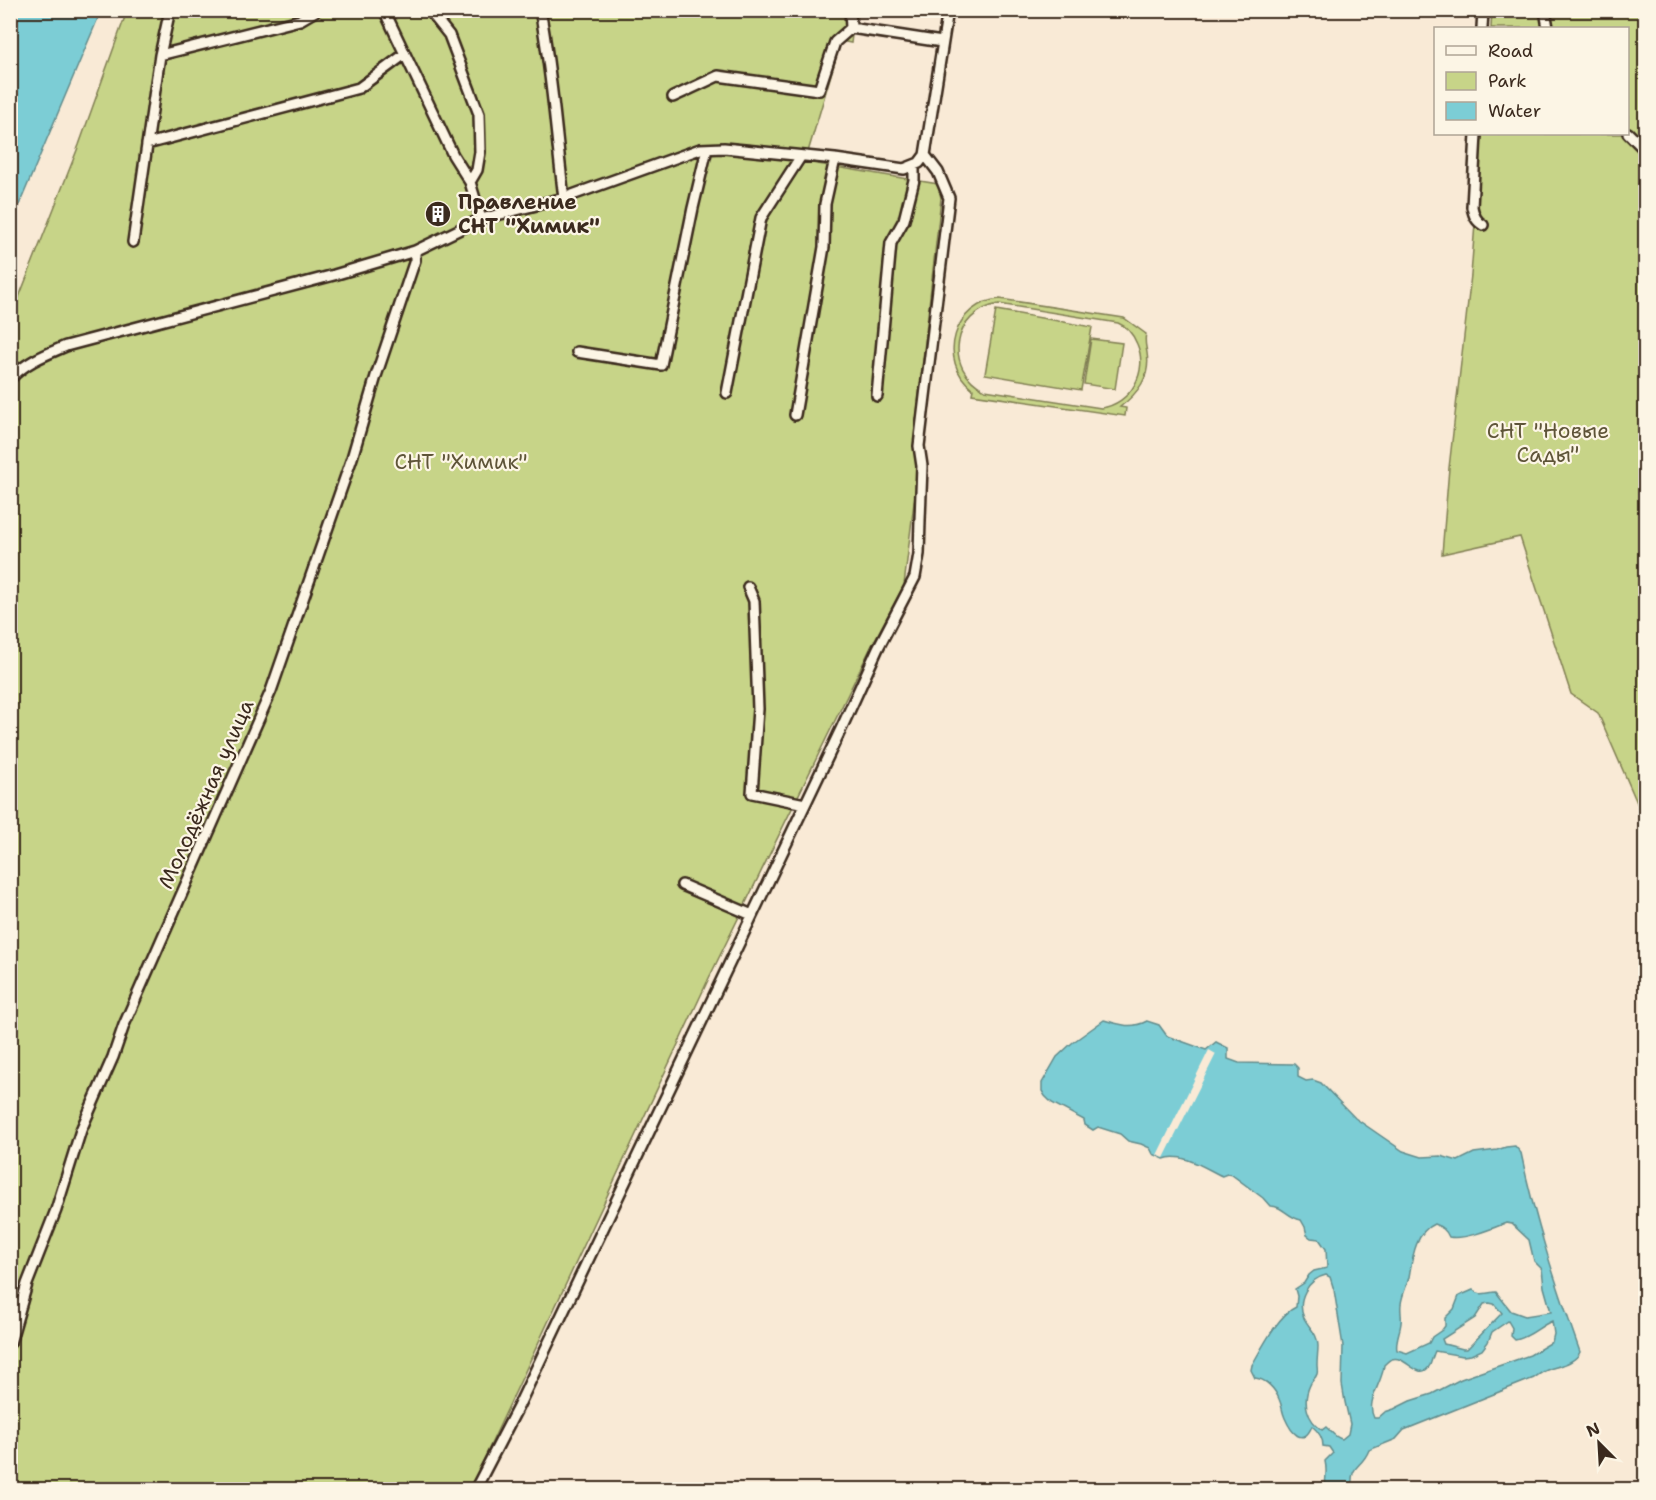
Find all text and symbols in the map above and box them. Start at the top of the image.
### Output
legend [1434,27,1629,135]
text: Road [1488,39,1533,63]
text: Park [1488,69,1527,93]
text: Water [1488,99,1541,123]
place label: Правление СНТ "Химик" [458,188,600,240]
building icon: Правление СНТ "Химик" [423,199,453,229]
park label: СНТ "Новые Сады" [1487,417,1609,469]
park label: СНТ "Химик" [394,448,528,476]
street label: Молодёжная улица [152,695,260,893]
north arrow [1569,1413,1629,1473]
text: N [1583,1418,1603,1442]

